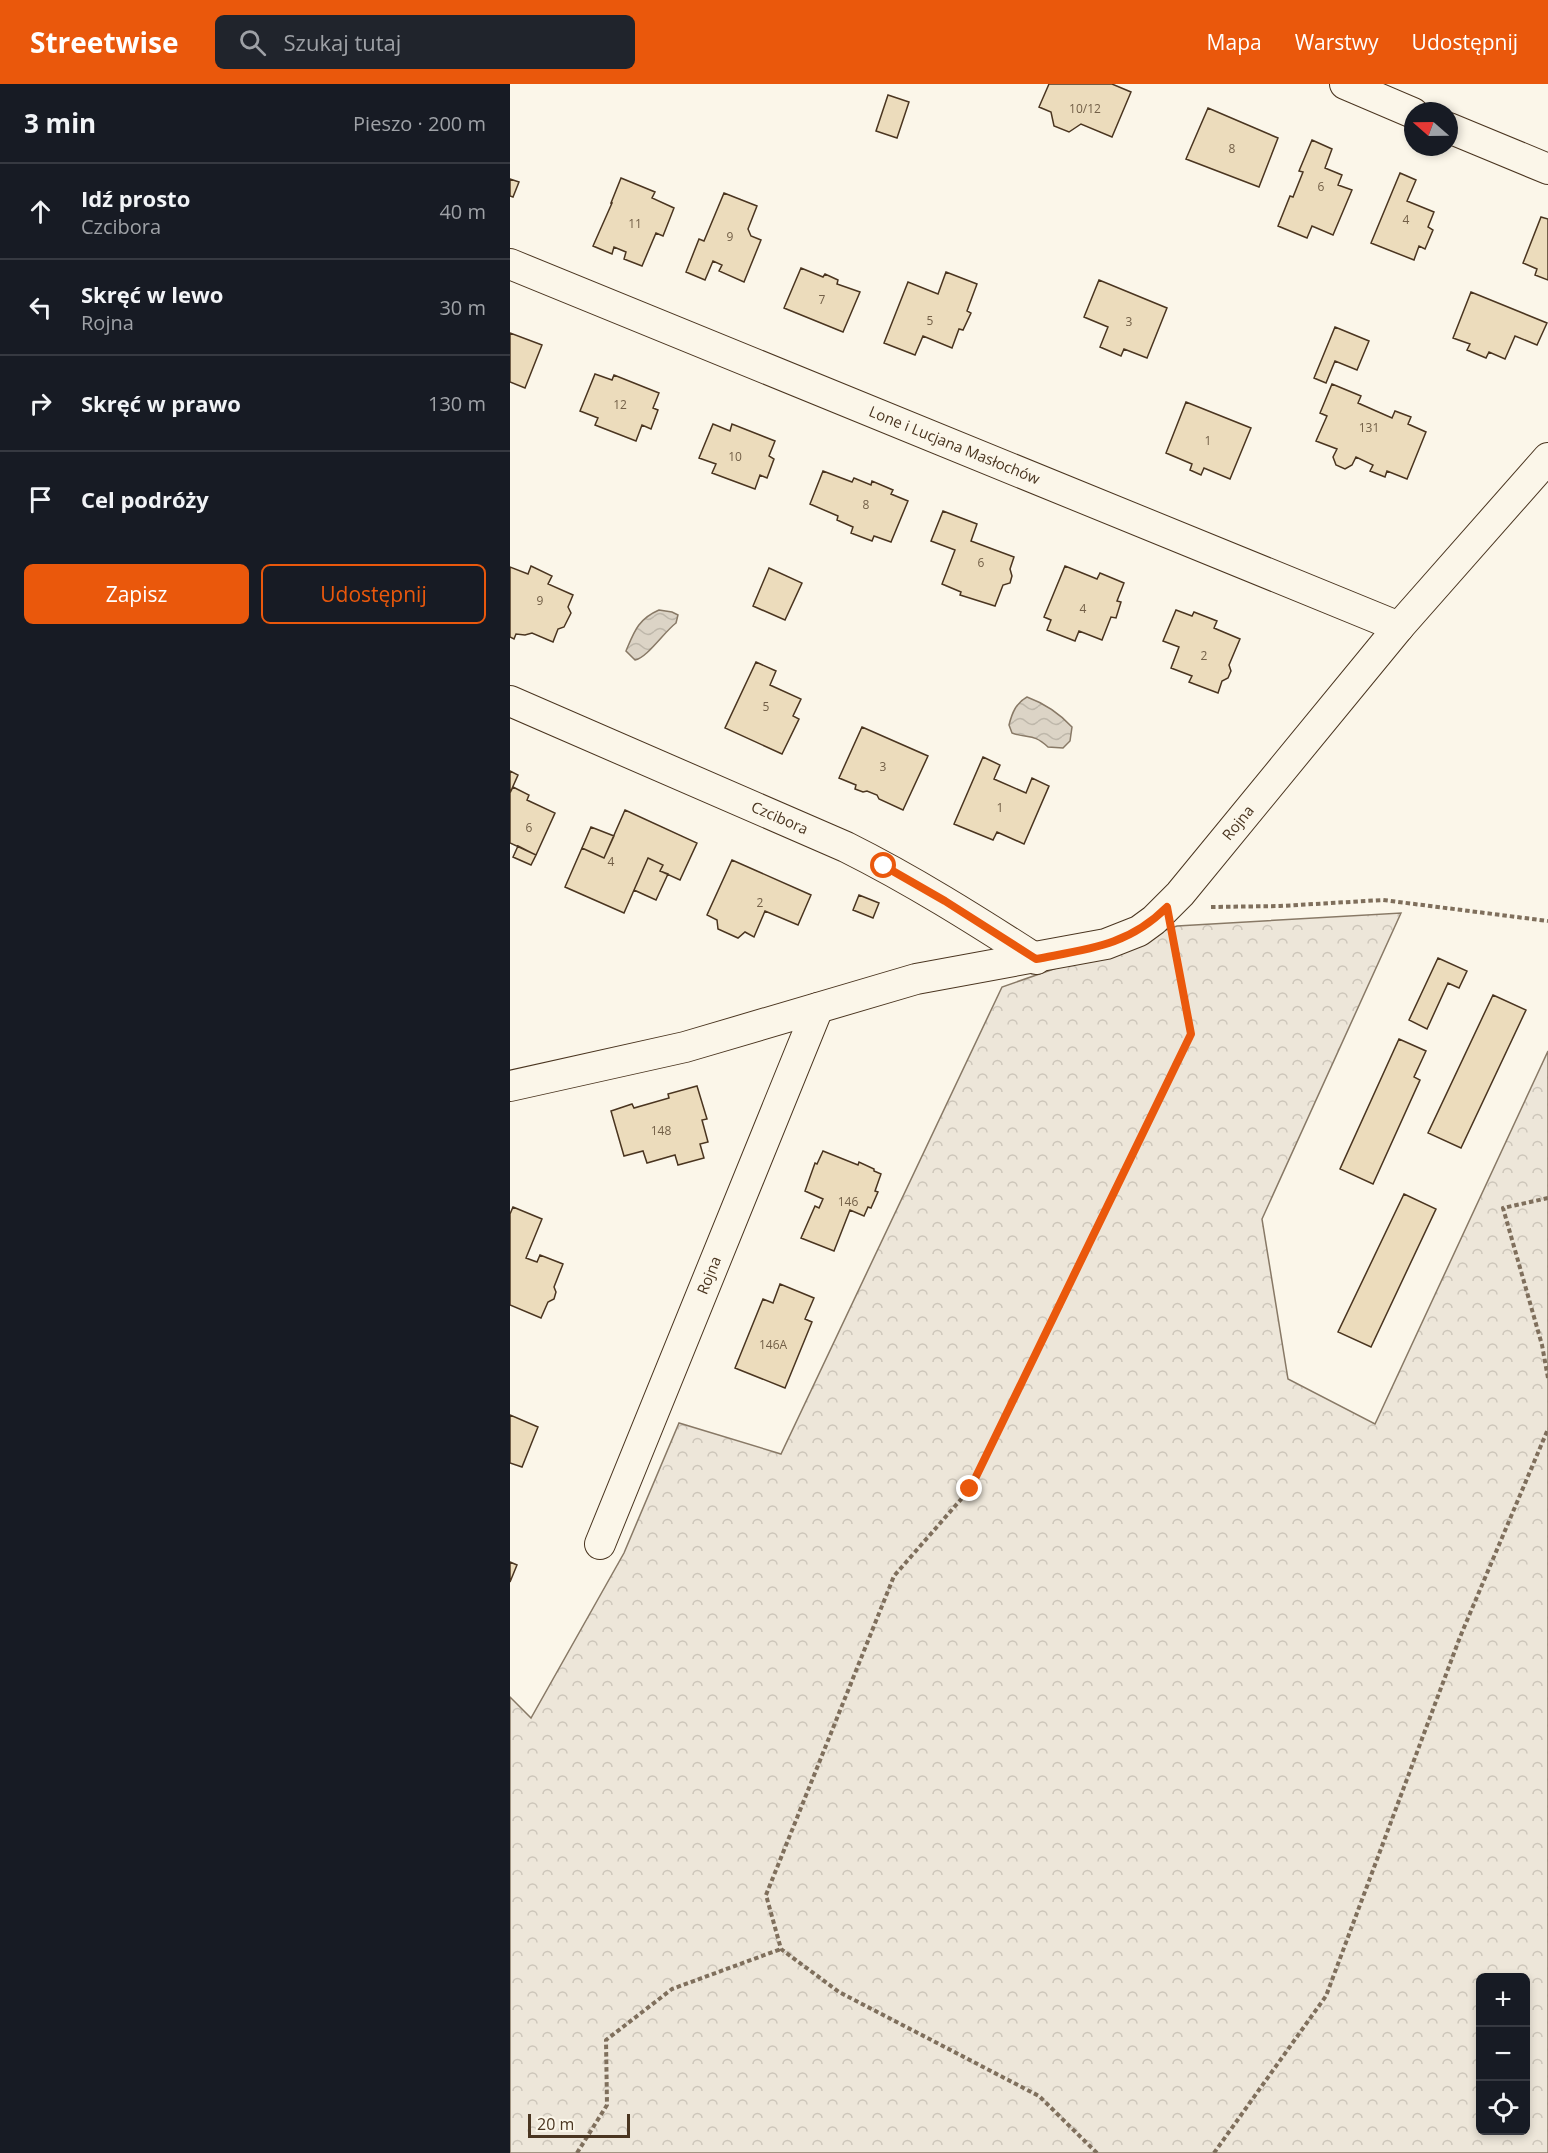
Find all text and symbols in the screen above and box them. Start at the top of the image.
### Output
search box [215,15,635,69]
text: Streetwise [30,23,179,61]
icon: search [236,26,269,59]
text: Szukaj tutaj [284,27,401,57]
text: Mapa [1207,28,1262,56]
text: Warstwy [1295,28,1379,56]
text: Udostępnij [1412,28,1518,56]
house number: 10/12 [1069,100,1101,117]
north arrow [1404,102,1458,156]
text: 3 min [24,105,96,141]
text: Pieszo · 200 m [353,110,486,137]
house number: 8 [1229,140,1236,157]
house number: 6 [1318,178,1325,195]
text: Idź prosto [81,183,190,213]
icon: ahead [24,195,57,228]
text: 40 m [439,198,486,225]
house number: 4 [1403,211,1410,228]
text: Czcibora [81,213,161,240]
house number: 11 [628,215,642,232]
house number: 9 [727,228,734,245]
text: Skręć w lewo [81,279,223,309]
icon: left [24,291,57,324]
house number: 7 [819,291,826,308]
text: 30 m [439,294,486,321]
text: Rojna [81,309,134,336]
house number: 5 [927,312,934,329]
house number: 3 [1126,313,1133,330]
icon: right [24,387,57,420]
text: Skręć w prawo [81,388,241,418]
text: 130 m [428,390,486,417]
house number: 12 [613,396,627,413]
street label: Lone i Lucjana Masłochów [866,401,1044,488]
house number: 131 [1359,419,1379,436]
house number: 1 [1205,432,1211,449]
house number: 10 [728,448,742,465]
icon: arrive [24,483,57,516]
text: Cel podróży [81,484,209,514]
house number: 8 [863,496,870,513]
house number: 6 [978,554,985,571]
button: Zapisz [24,564,249,624]
button: Udostępnij [261,564,486,624]
house number: 9 [537,592,544,609]
house number: 4 [1080,600,1087,617]
house number: 2 [1201,647,1208,664]
house number: 5 [763,698,770,715]
house number: 3 [880,758,887,775]
street label: Czcibora [748,796,812,838]
house number: 1 [997,799,1003,816]
street label: Rojna [1217,801,1258,844]
house number: 6 [526,819,533,836]
route start [870,852,896,878]
house number: 4 [608,853,615,870]
house number: 2 [757,894,764,911]
house number: 148 [651,1122,671,1139]
house number: 146 [838,1193,858,1210]
street label: Rojna [692,1253,725,1297]
house number: 146A [759,1336,787,1353]
route end [956,1475,982,1501]
map controls [1476,1973,1530,2135]
button: + [1476,1973,1530,2027]
button: − [1476,2027,1530,2081]
button: locate [1476,2081,1530,2135]
scale bar [528,2111,630,2138]
text: 20 m [537,2113,574,2135]

